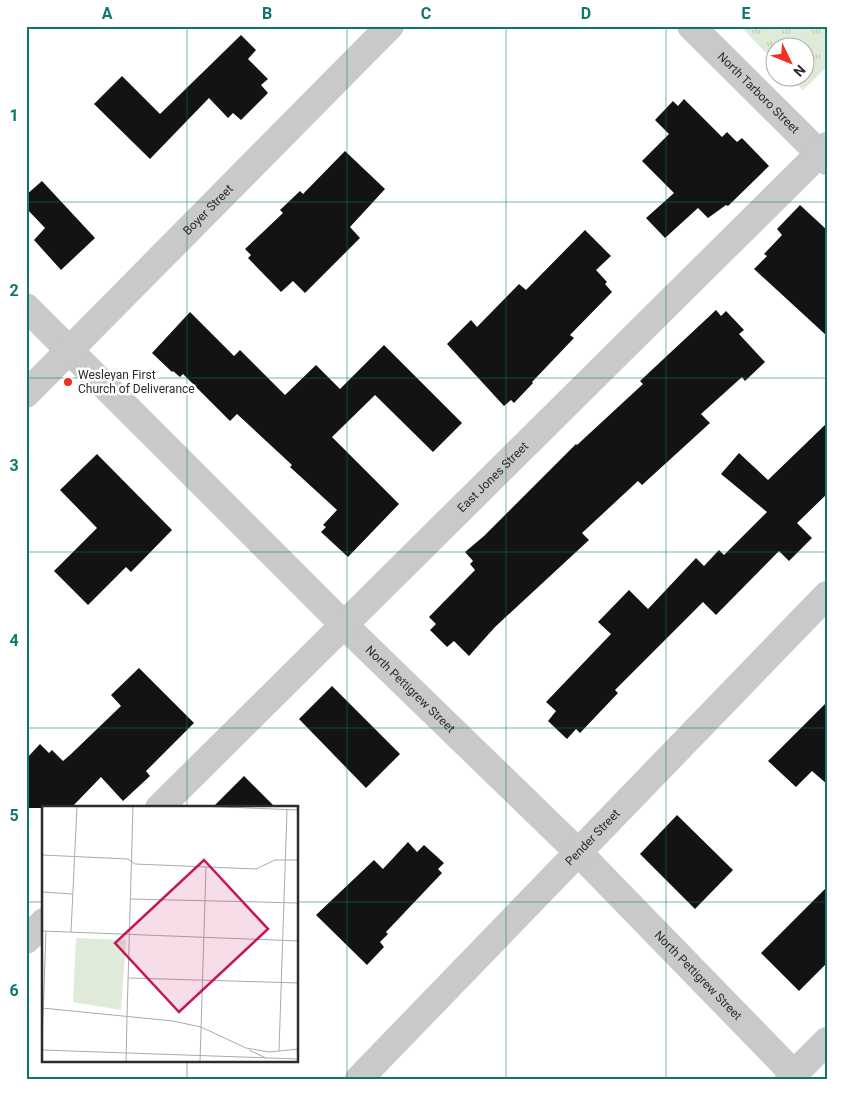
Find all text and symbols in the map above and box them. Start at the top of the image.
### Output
text: A [102,4,113,23]
text: B [262,4,272,23]
text: C [421,4,431,23]
text: D [581,4,591,23]
text: E [742,4,751,23]
north arrow [766,38,816,88]
street label: North Tarboro Street [715,50,803,138]
text: 1 [9,106,19,125]
street label: Boyer Street [180,182,236,238]
text: 2 [9,281,19,300]
place label: Wesleyan First Church of Deliverance [78,368,195,396]
marker: Wesleyan First Church of Deliverance [62,376,74,388]
street label: East Jones Street [455,439,531,515]
text: 3 [9,456,19,475]
text: 4 [9,631,19,650]
street label: North Pettigrew Street [363,643,458,736]
text: 5 [9,806,19,825]
inset map [42,806,299,1062]
street label: Pender Street [562,806,623,868]
street label: North Pettigrew Street [652,928,745,1023]
text: 6 [9,981,19,1000]

